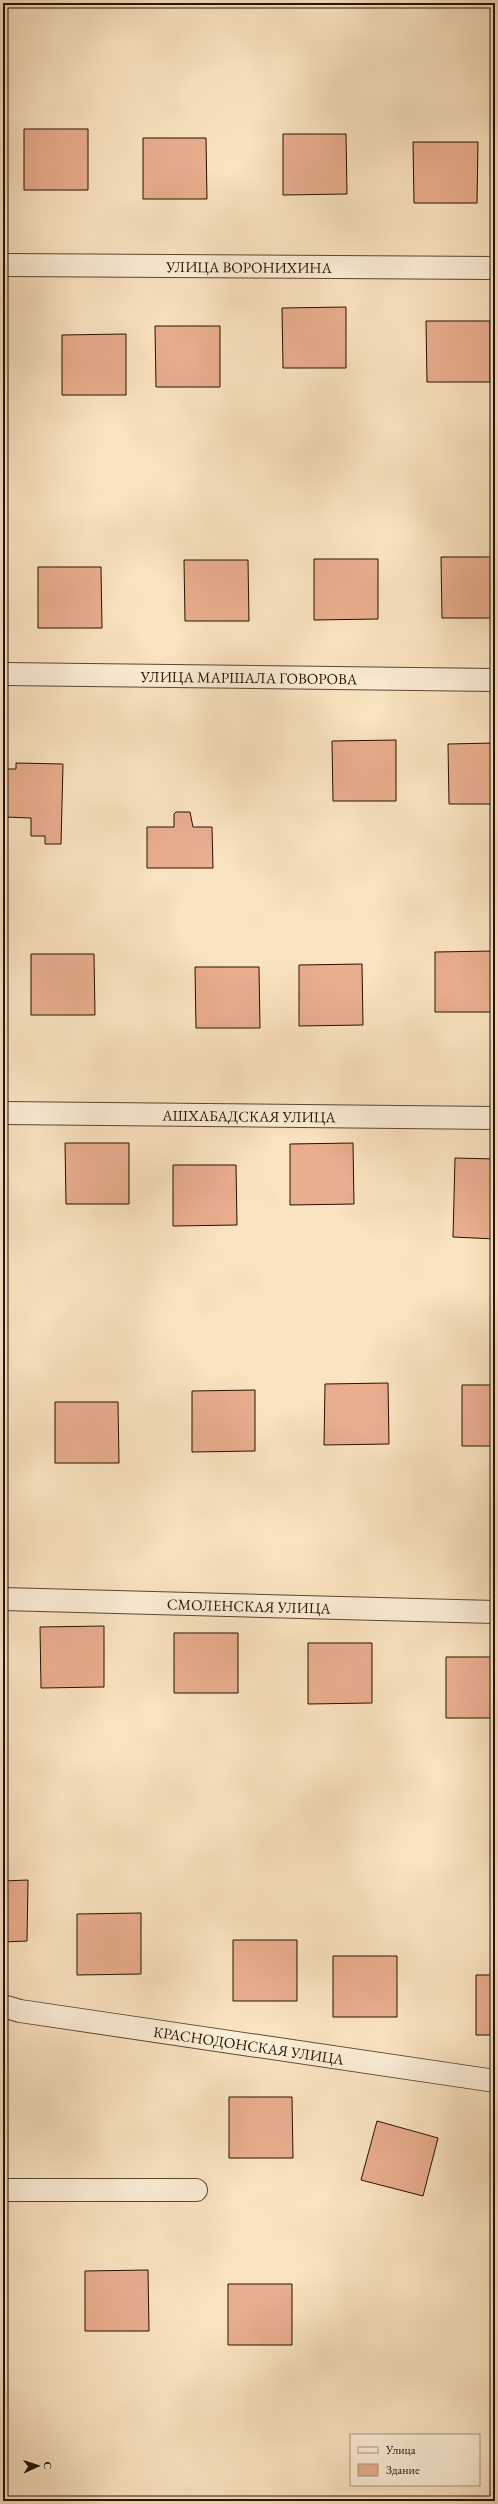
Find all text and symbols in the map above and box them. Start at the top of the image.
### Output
street label: УЛИЦА ВОРОНИХИНА [165,256,333,277]
street label: УЛИЦА МАРШАЛА ГОВОРОВА [140,666,358,688]
street label: АШХАБАДСКАЯ УЛИЦА [161,1105,336,1126]
street label: СМОЛЕНСКАЯ УЛИЦА [167,1594,332,1617]
street label: КРАСНОДОНСКАЯ УЛИЦА [152,2021,346,2068]
legend [350,2434,480,2486]
text: Улица [385,2442,416,2458]
north arrow [18,2446,58,2486]
text: С [41,2461,55,2470]
text: Здание [386,2462,420,2478]

